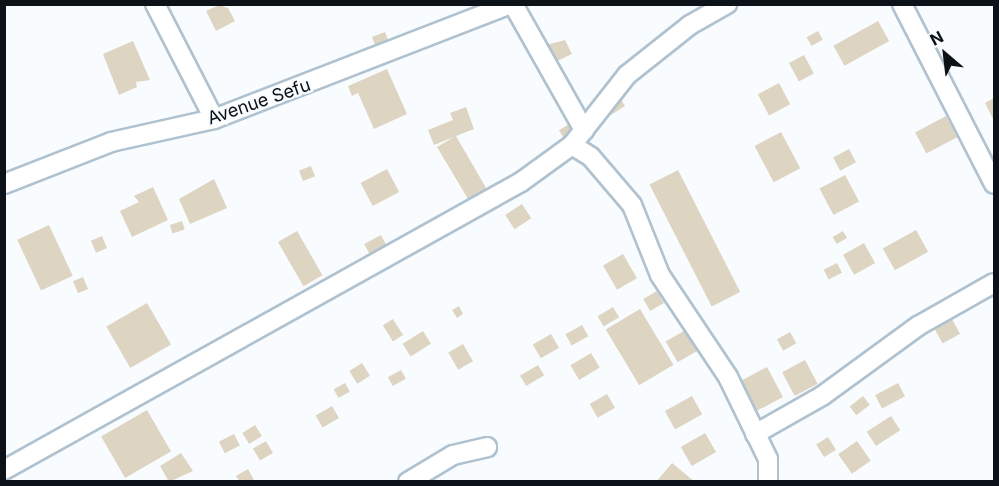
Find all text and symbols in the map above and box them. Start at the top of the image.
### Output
north arrow [915,24,975,84]
text: N [926,26,947,50]
street label: Avenue Sefu [205,74,313,130]

